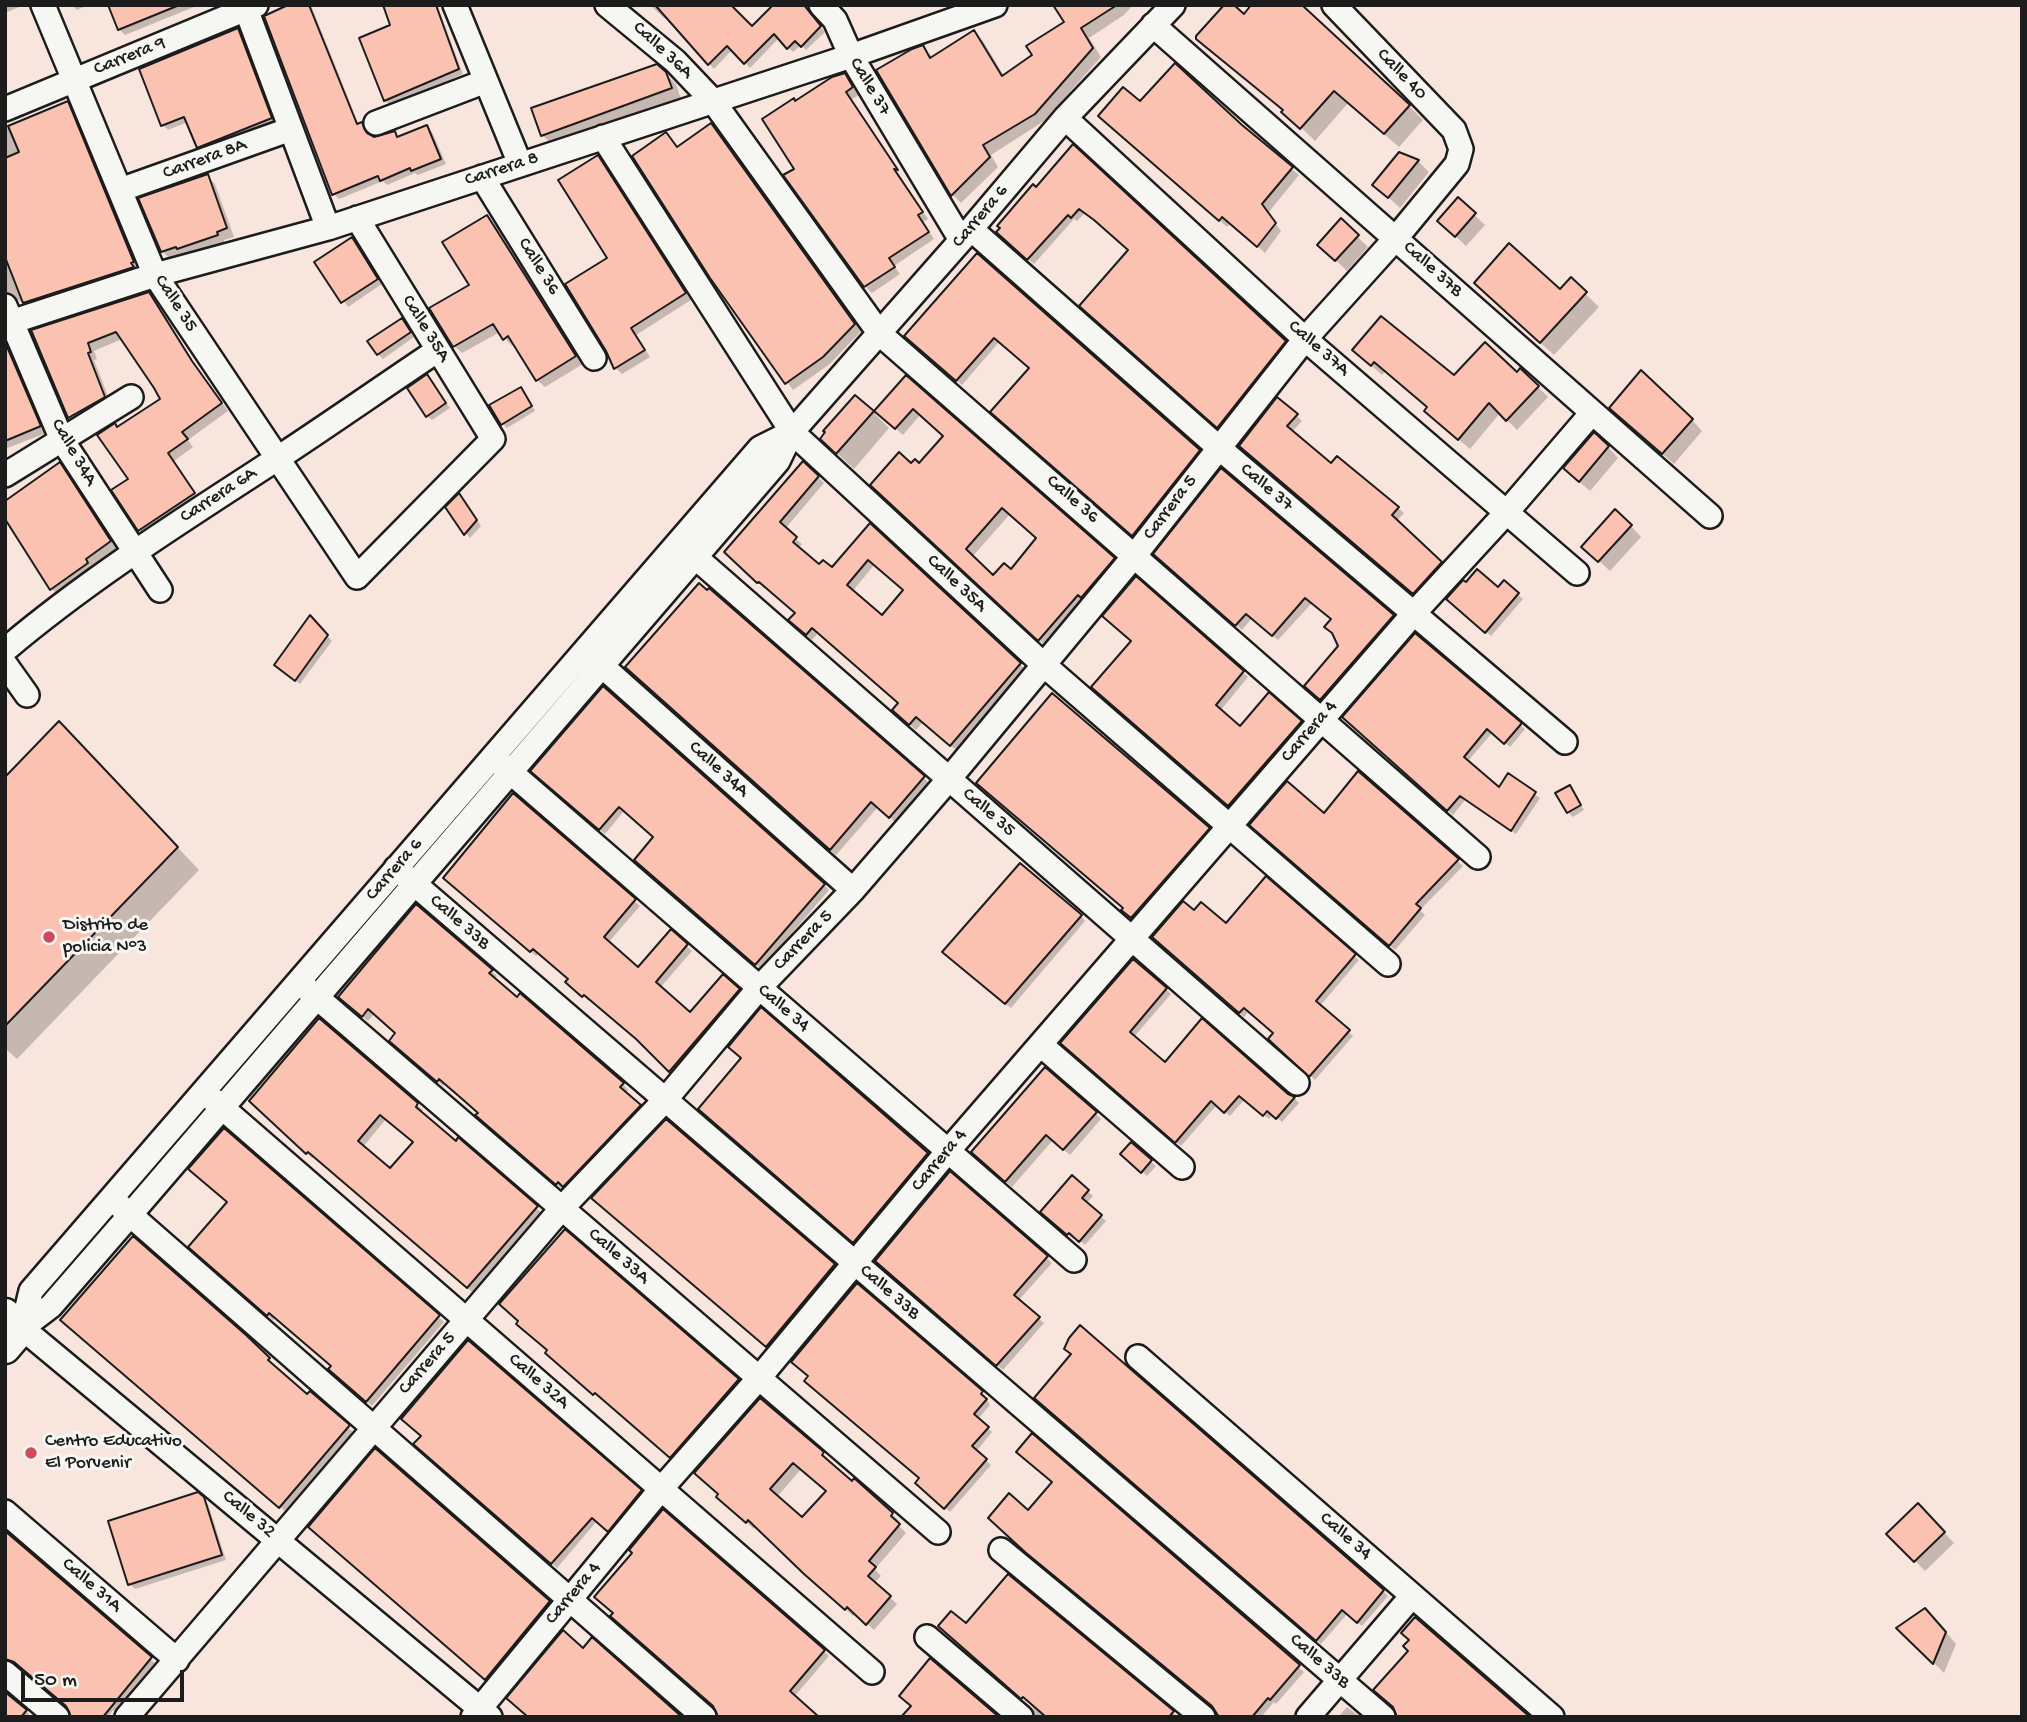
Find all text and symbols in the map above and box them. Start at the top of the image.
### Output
street label: Calle 36A [627,17,697,85]
street label: Carrera 9 [91,32,169,82]
street label: Calle 40 [1371,44,1431,106]
street label: Calle 37 [843,54,895,120]
street label: Carrera 8A [160,134,250,186]
street label: Carrera 8 [462,147,542,193]
street label: Carrera 6 [948,181,1014,253]
street label: Calle 36 [512,234,564,300]
street label: Calle 37B [1397,237,1467,303]
street label: Calle 35 [148,271,202,337]
street label: Calle 35A [396,291,454,367]
street label: Calle 37A [1282,316,1354,382]
street label: Calle 34A [45,415,101,491]
street label: Calle 37 [1234,459,1298,517]
street label: Carrera 6A [176,463,262,529]
street label: Calle 36 [1041,471,1103,529]
street label: Carrera 5 [1139,471,1203,545]
street label: Calle 35A [921,550,991,618]
street label: Carrera 4 [1277,696,1343,768]
street label: Calle 34A [683,737,753,803]
street label: Calle 35 [957,784,1019,842]
street label: Carrera 6 [362,834,428,906]
street label: Calle 33B [424,890,494,956]
street label: Carrera 5 [769,906,839,976]
place label: Distrito de policia N°3 [63,915,148,959]
marker: Distrito de policia N°3 [41,929,57,945]
street label: Calle 34 [752,980,814,1038]
street label: Carrera 4 [907,1125,973,1197]
street label: Calle 33A [582,1224,654,1290]
street label: Calle 33B [854,1260,924,1326]
street label: Carrera 5 [395,1328,461,1400]
street label: Calle 32A [503,1349,573,1415]
place label: Centro Educativo El Porvenir [45,1431,182,1475]
marker: Centro Educativo El Porvenir [23,1445,39,1461]
street label: Calle 32 [217,1486,279,1544]
street label: Calle 34 [1314,1508,1376,1566]
street label: Calle 31A [56,1554,126,1618]
street label: Carrera 4 [541,1558,607,1630]
street label: Calle 33B [1284,1629,1354,1695]
scale bar [24,1656,187,1700]
text: 50 m [34,1669,77,1694]

